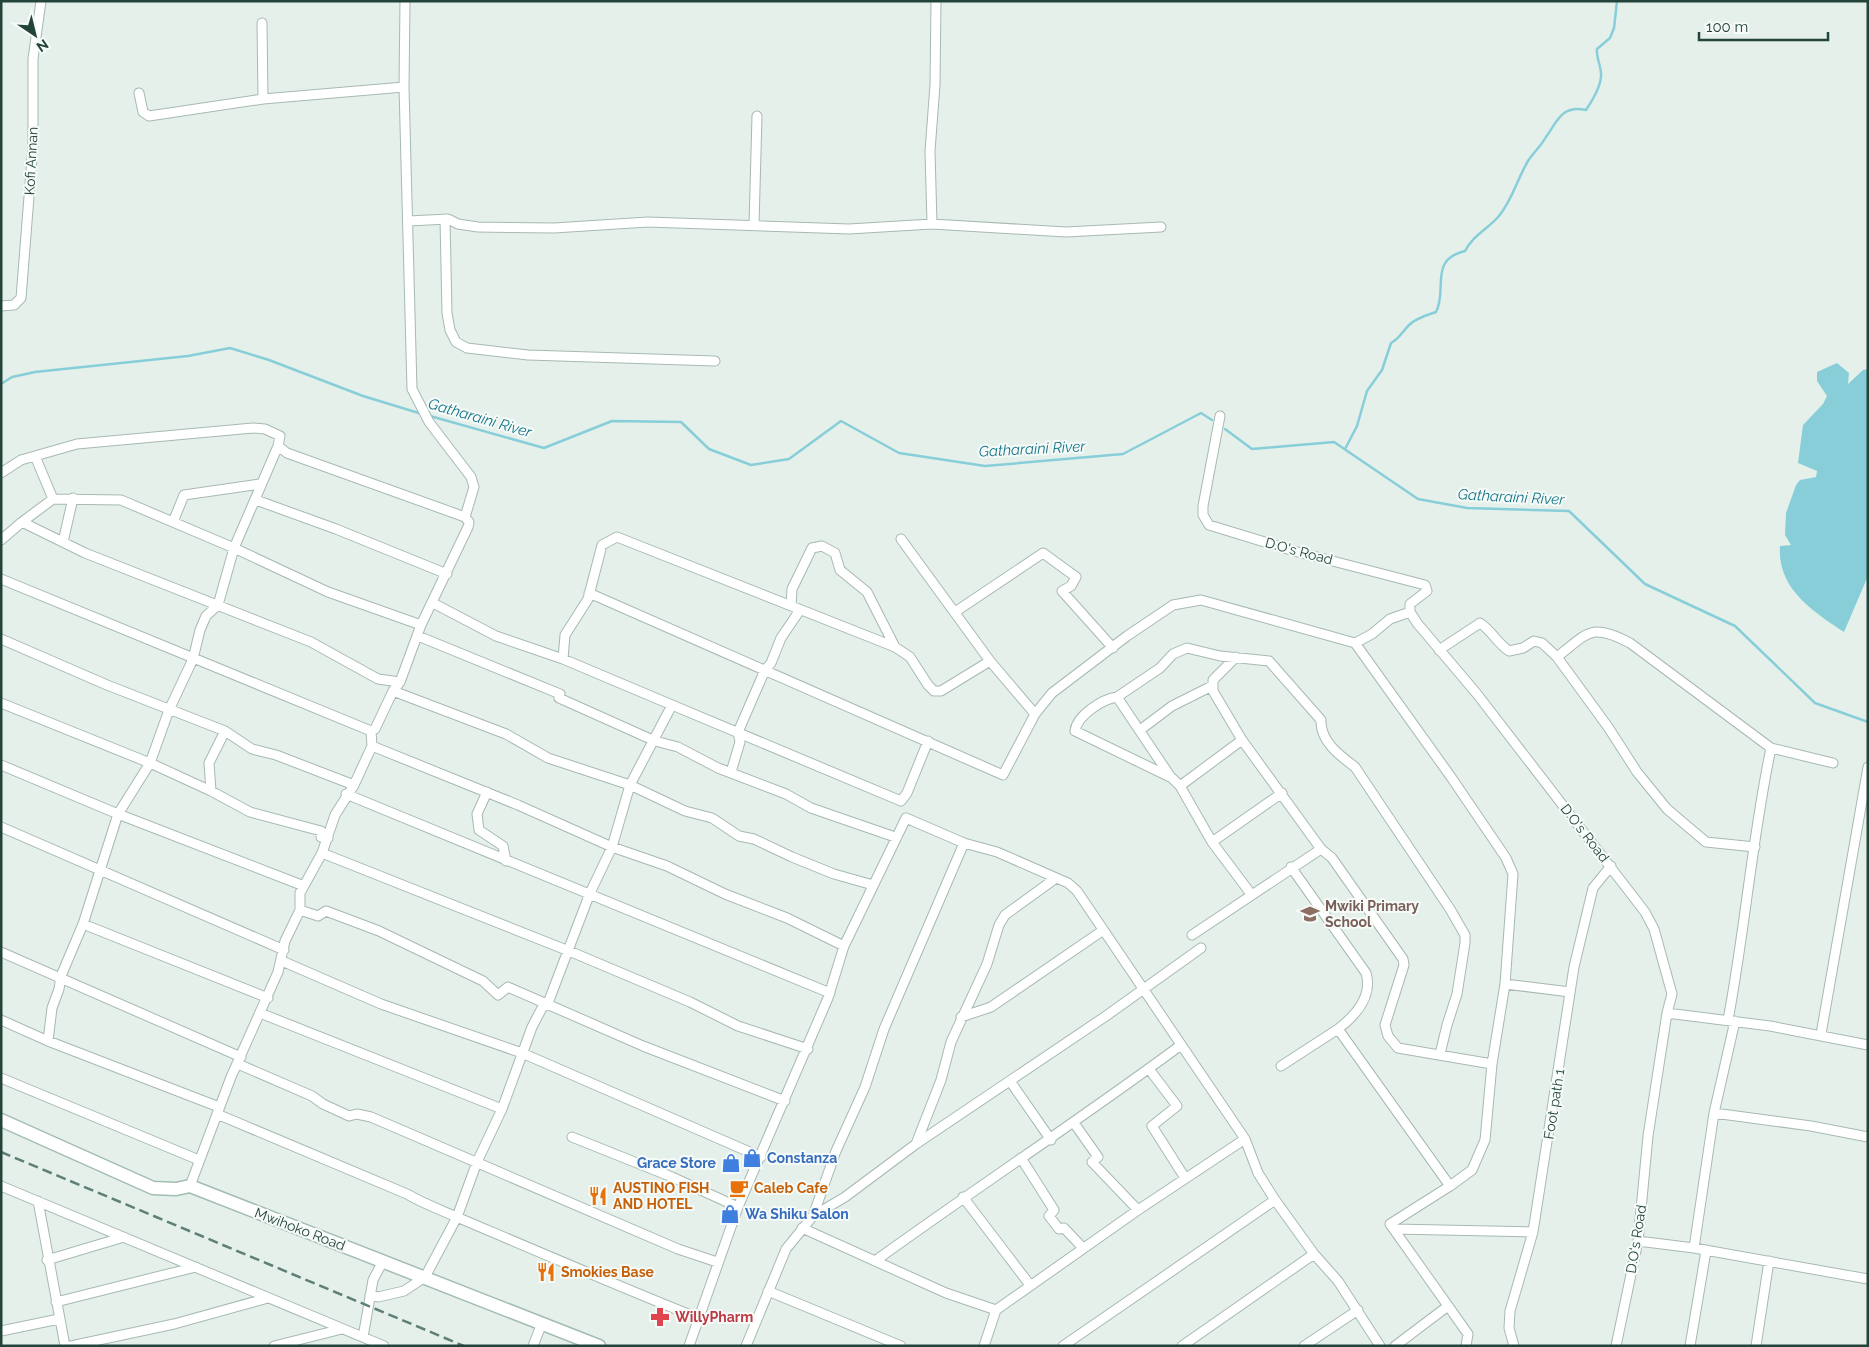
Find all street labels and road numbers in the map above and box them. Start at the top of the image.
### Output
street label: Kofi Annan [21,126,41,196]
street label: D.O's Road [1263,534,1335,568]
street label: D.O's Road [1557,801,1613,865]
street label: Foot path 1 [1541,1068,1567,1140]
street label: Mwihoko Road [252,1204,348,1254]
street label: D.O's Road [1623,1204,1649,1274]

